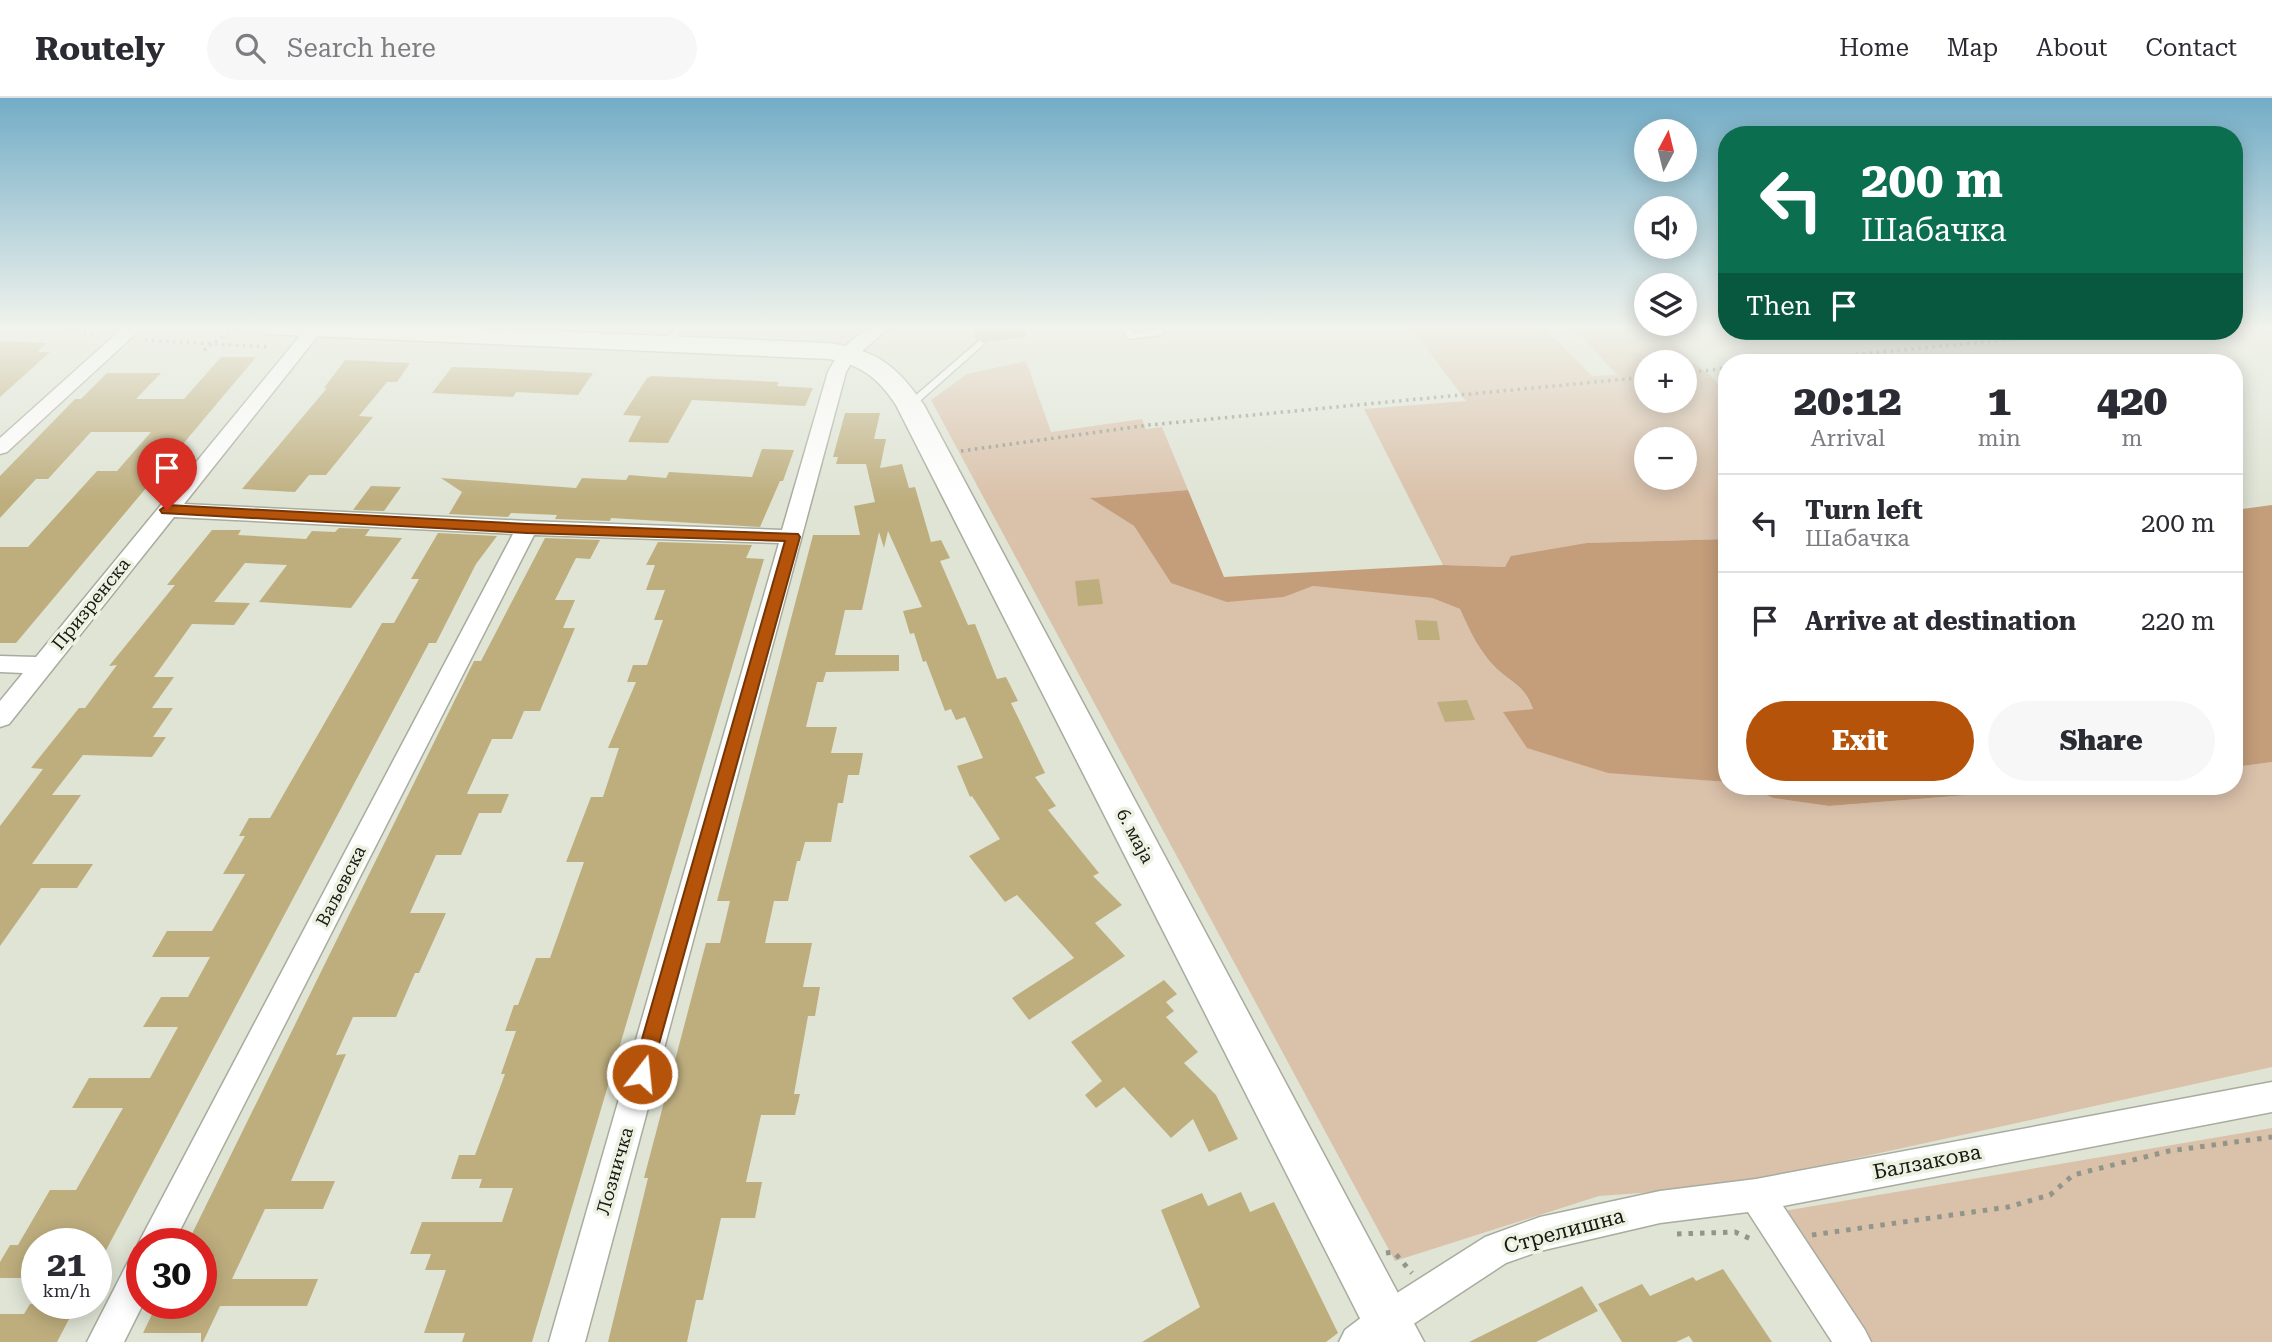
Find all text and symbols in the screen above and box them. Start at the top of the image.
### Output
search box [207,17,697,80]
text: Routely [35,29,165,68]
icon: search [231,29,269,67]
text: Search here [287,33,436,63]
text: Home [1839,34,1909,62]
text: Map [1947,34,1998,62]
text: About [2036,34,2107,62]
text: Contact [2145,34,2237,62]
north arrow [1634,119,1698,182]
map controls [1634,119,1697,490]
text: 200 m [1861,152,2003,209]
icon: left [1746,154,1837,245]
button: sound [1634,196,1697,259]
text: Шабачка [1861,211,2007,249]
button: layers [1634,273,1697,336]
icon: arrive [1825,287,1863,325]
text: Then [1746,291,1811,321]
button: + [1634,350,1697,413]
text: 20:12 [1794,376,1902,425]
text: 1 [1987,376,2011,425]
text: 420 [2097,376,2167,425]
text: Arrival [1810,425,1885,452]
text: min [1978,425,2021,452]
text: m [2121,425,2142,452]
button: − [1634,427,1697,490]
pin [137,438,197,510]
icon: arrive [148,449,186,487]
text: Turn left [1805,495,1923,525]
icon: left [1746,504,1784,542]
text: 200 m [2141,508,2215,538]
text: Шабачка [1805,525,1910,552]
street label: Призренска [47,553,134,654]
icon: arrive [1746,602,1784,640]
text: Arrive at destination [1805,606,2076,636]
text: 220 m [2141,606,2215,636]
button: Exit [1746,701,1974,781]
button: Share [1988,701,2215,781]
street label: 6. маја [1112,805,1159,867]
street label: Ваљевска [311,842,370,930]
position arrow [605,1037,679,1111]
street label: Лозничка [592,1124,637,1217]
street label: Балзакова [1871,1140,1984,1184]
street label: Стрелишна [1501,1203,1628,1259]
speed limit sign: 30 [126,1228,217,1319]
text: 21 [47,1244,86,1285]
text: km/h [42,1280,91,1301]

